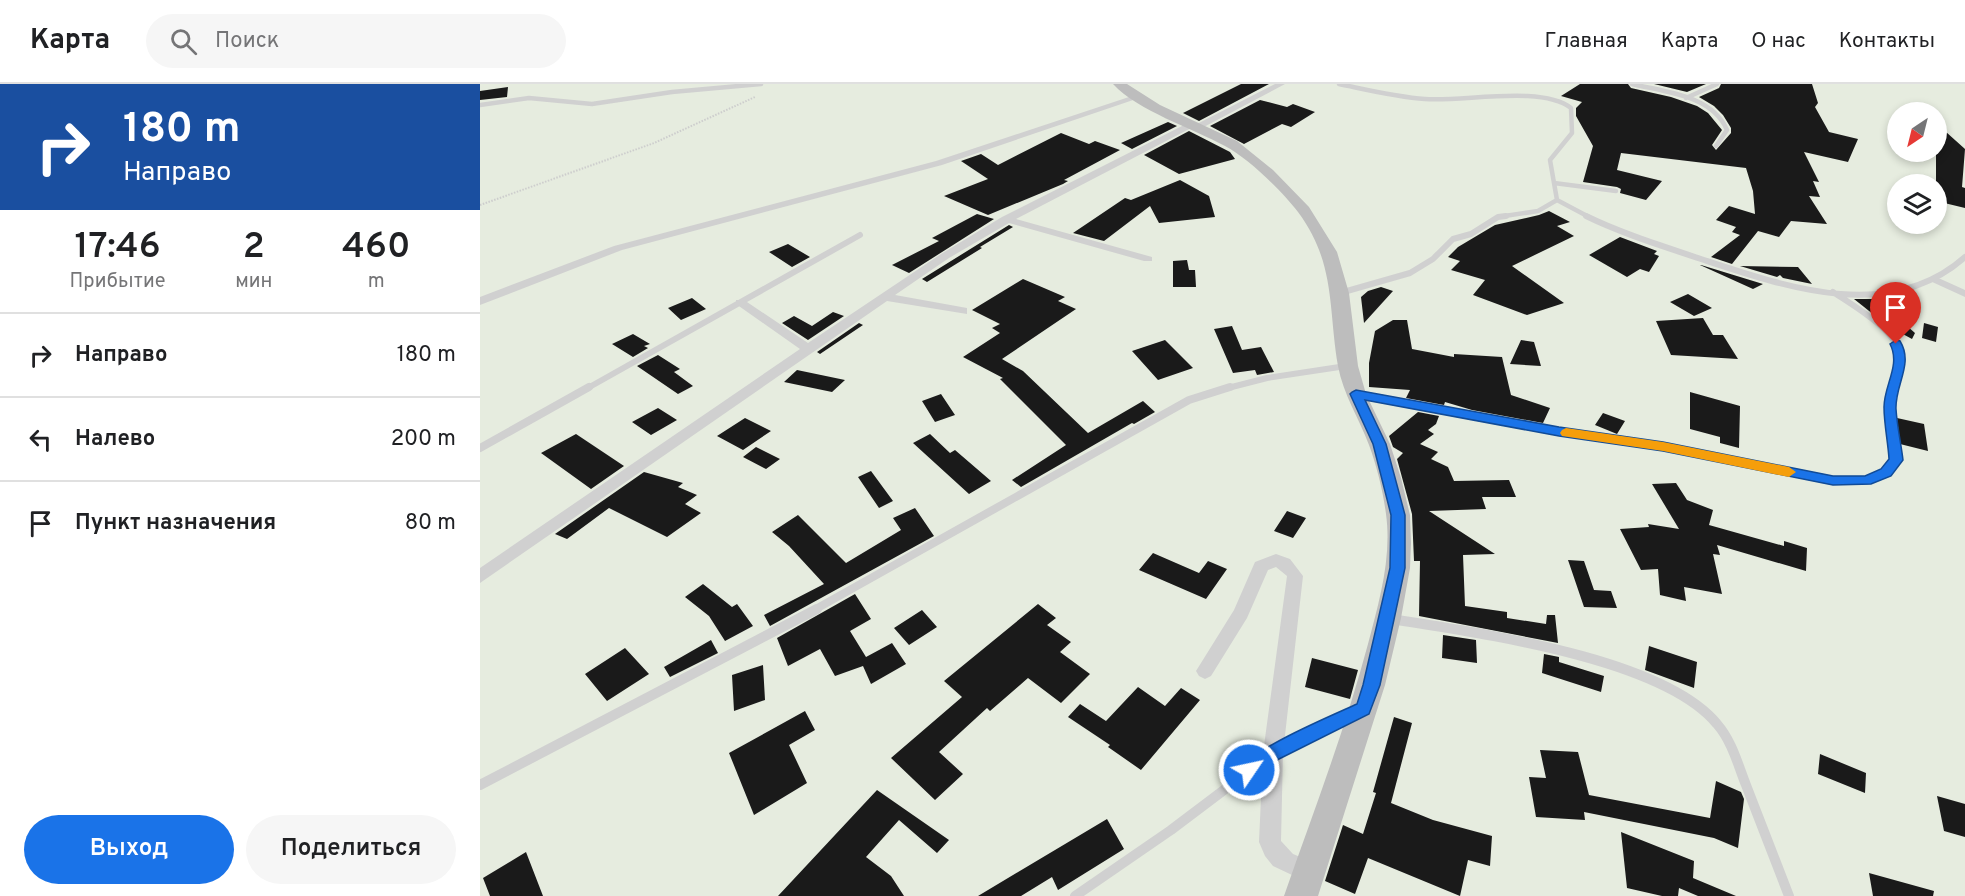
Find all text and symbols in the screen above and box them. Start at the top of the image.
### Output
search box [146,14,566,68]
text: Карта [30,23,110,59]
icon: search [167,25,200,58]
text: Поиск [215,28,279,55]
text: Главная [1544,28,1628,55]
text: Карта [1661,28,1718,55]
text: О нас [1751,28,1806,55]
text: Контакты [1839,28,1935,55]
north arrow [1887,102,1947,162]
map controls [1887,102,1947,234]
text: 180 m [123,104,240,157]
icon: right [24,108,102,186]
text: Направо [123,156,231,190]
button: layers [1887,174,1947,234]
text: 17:46 [75,225,161,271]
text: 2 [243,225,265,271]
text: 460 [342,225,410,271]
text: Прибытие [70,269,166,295]
text: мин [235,269,272,295]
text: m [368,269,385,295]
pin [1870,282,1921,344]
icon: arrive [1879,291,1912,324]
icon: right [24,339,57,372]
text: Направо [75,342,167,369]
text: 180 m [397,342,456,369]
icon: left [24,423,57,456]
text: Налево [75,426,155,453]
text: 200 m [391,426,456,453]
icon: arrive [24,507,57,540]
text: Пункт назначения [75,510,276,537]
text: 80 m [405,510,456,537]
position arrow [1217,738,1281,802]
button: Выход [24,815,234,884]
button: Поделиться [246,815,456,884]

